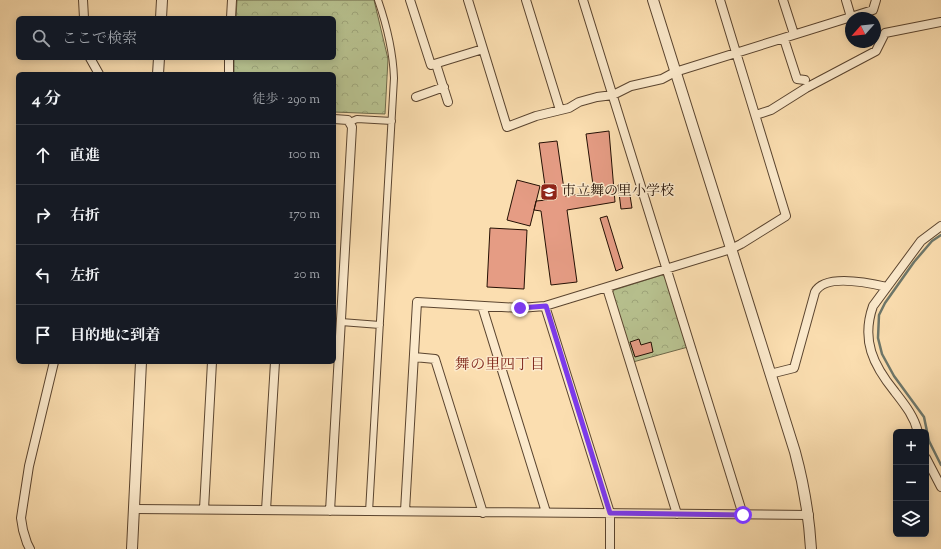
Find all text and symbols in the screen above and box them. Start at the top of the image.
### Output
north arrow [845,12,881,48]
search box [16,16,336,60]
icon: search [30,27,52,49]
text: ここで検索 [62,29,137,50]
text: 4 分 [32,88,61,112]
text: 徒歩 · 290 m [252,91,320,109]
icon: ahead [32,144,54,166]
text: 直進 [70,146,100,167]
text: 100 m [288,146,320,164]
school or university icon: 市立舞の里小学校 [539,182,559,202]
place label: 市立舞の里小学校 [562,182,674,202]
icon: right [32,204,54,226]
text: 右折 [70,206,100,227]
text: 170 m [289,206,320,224]
icon: left [32,264,54,286]
text: 左折 [70,266,100,287]
text: 20 m [294,266,320,284]
route end [511,299,529,317]
icon: arrive [32,324,54,346]
text: 目的地に到着 [70,326,160,347]
district label: 舞の里四丁目 [455,355,545,376]
map controls [893,429,929,537]
button: + [893,429,929,465]
button: − [893,465,929,501]
button: layers [893,501,929,537]
route start [734,506,752,524]

